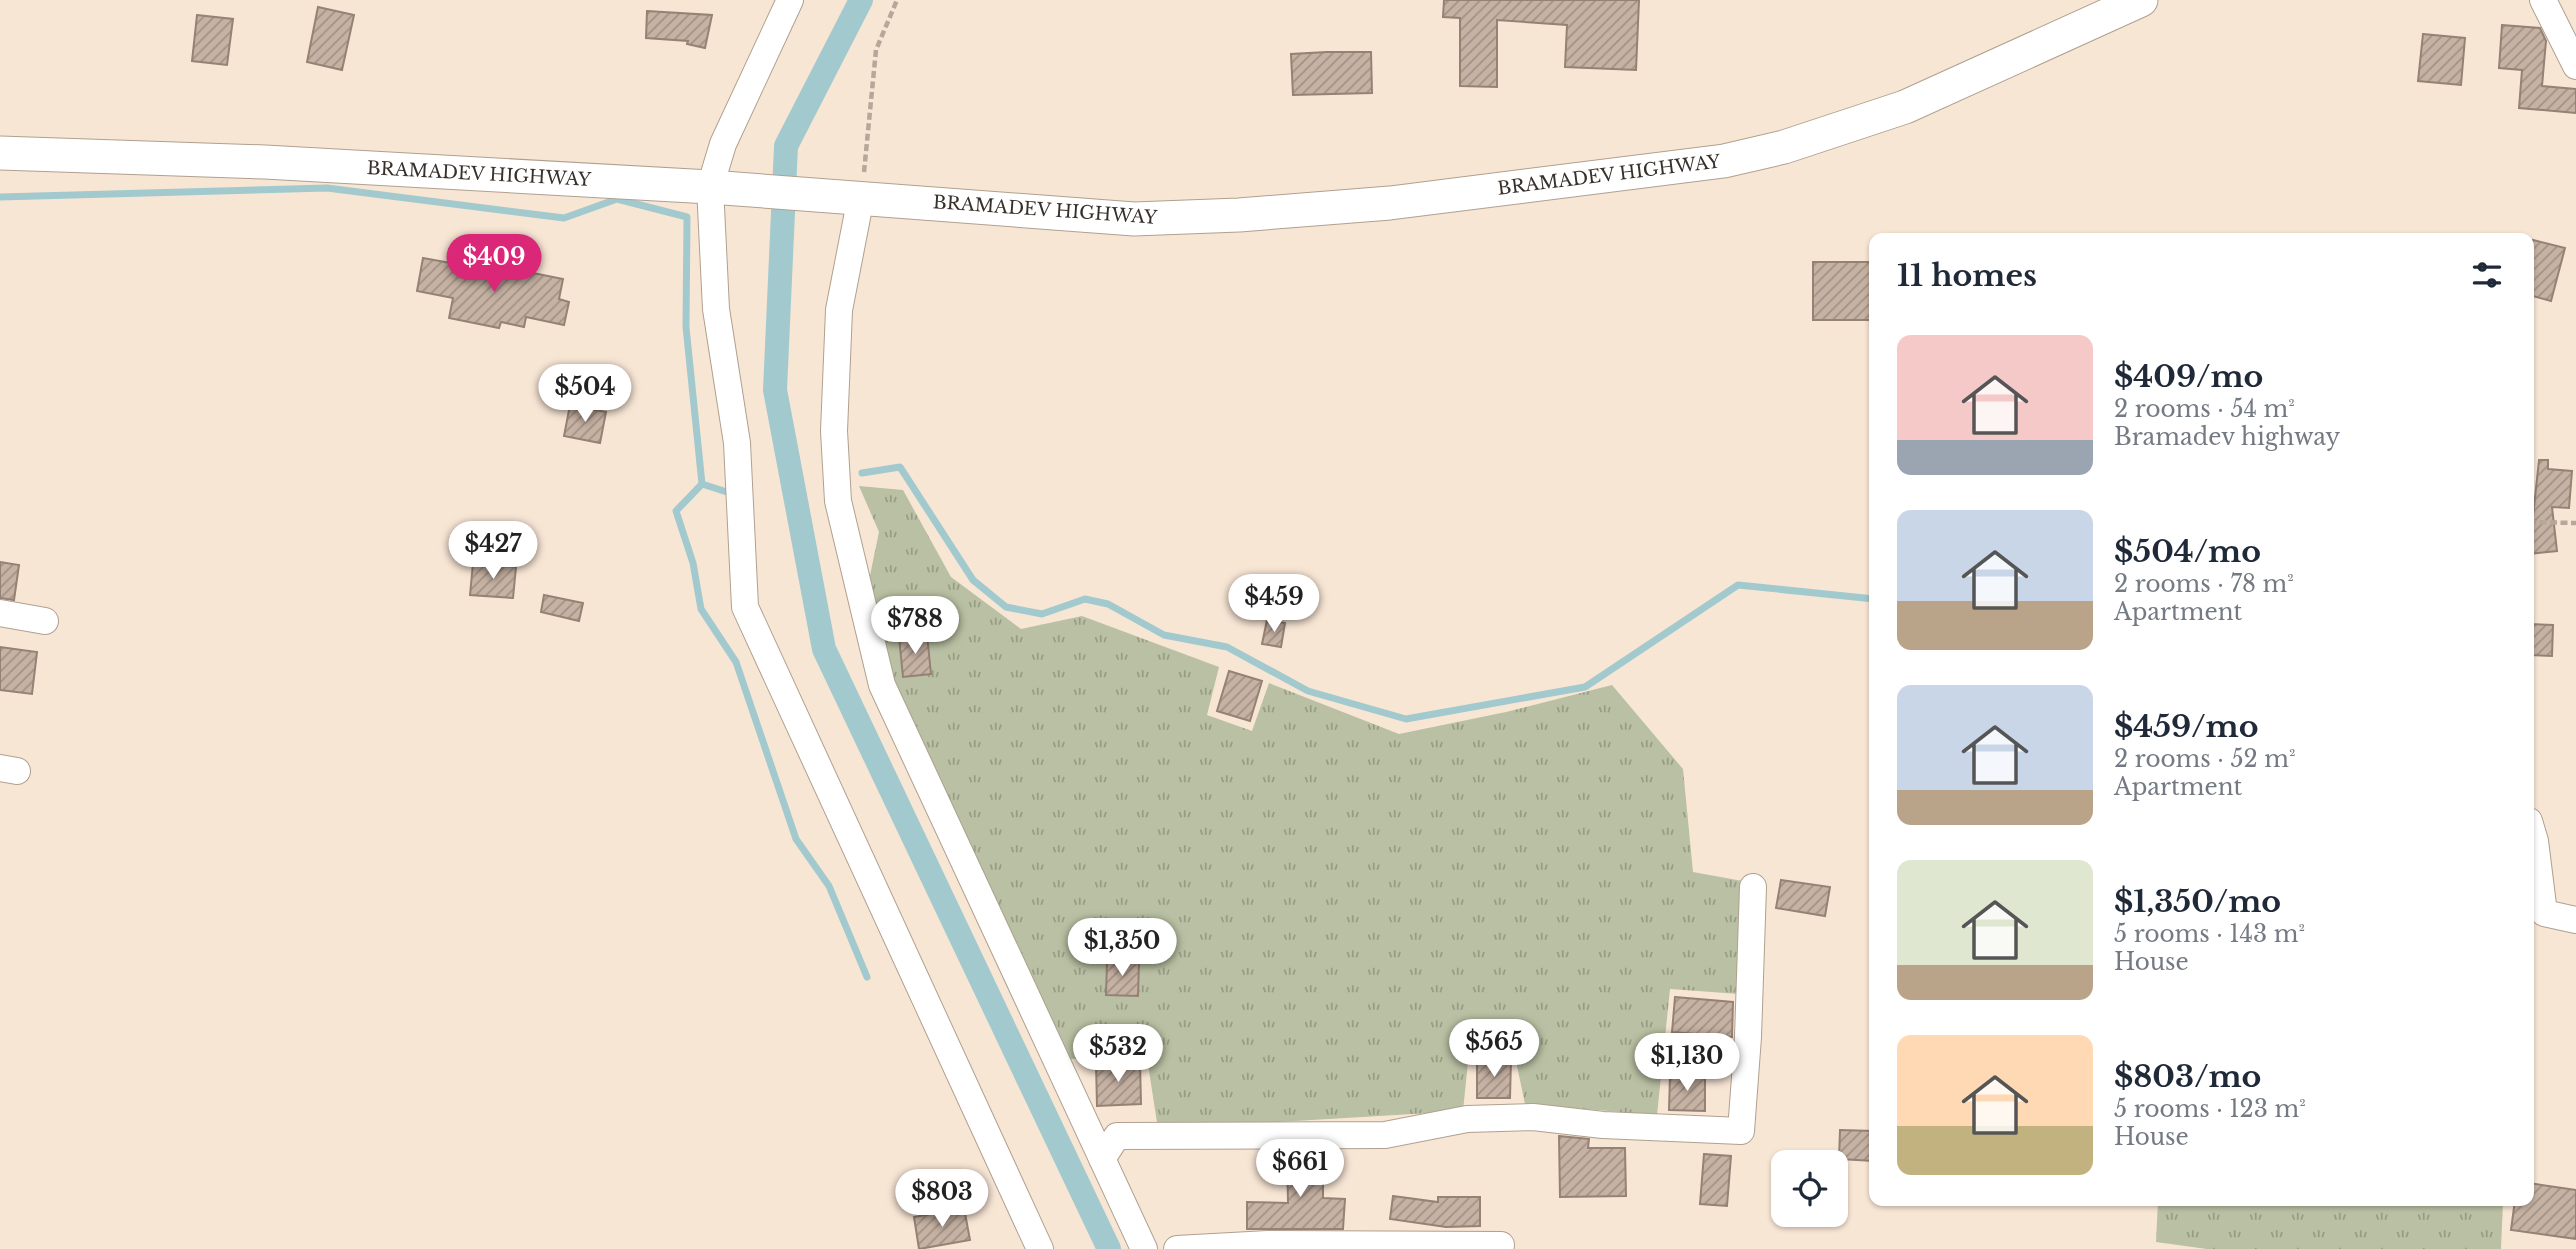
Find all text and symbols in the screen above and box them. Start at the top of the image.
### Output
street label: BRAMADEV HIGHWAY [1496,150,1723,200]
street label: BRAMADEV HIGHWAY [366,157,592,191]
street label: BRAMADEV HIGHWAY [932,191,1159,229]
pin: $409 [453,234,535,294]
text: $409 [463,243,525,271]
icon: filters [2468,256,2506,294]
text: 11 homes [1897,257,2037,294]
text: $409/mo [2114,358,2263,395]
icon: home [1953,363,2037,447]
pin: $504 [544,364,626,424]
text: $504 [554,373,616,401]
text: 2 rooms · 54 m² [2114,395,2295,423]
text: Bramadev highway [2114,423,2340,451]
pin: $427 [452,522,534,581]
text: $427 [465,530,521,558]
text: $504/mo [2114,533,2261,570]
icon: home [1953,538,2037,622]
text: 2 rooms · 78 m² [2114,570,2294,598]
pin: $459 [1233,574,1315,634]
text: $459 [1244,583,1304,611]
pin: $788 [874,596,956,656]
text: Apartment [2114,598,2242,626]
text: $788 [887,605,943,633]
text: $459/mo [2114,708,2259,745]
icon: home [1953,713,2037,797]
text: 2 rooms · 52 m² [2114,745,2296,773]
text: Apartment [2114,773,2242,801]
text: $1,350/mo [2114,883,2281,920]
icon: home [1953,888,2037,972]
pin: $1,350 [1065,918,1179,978]
text: 5 rooms · 143 m² [2114,920,2305,948]
text: $1,350 [1084,927,1160,955]
text: House [2114,948,2189,976]
pin: $565 [1453,1020,1535,1079]
pin: $532 [1077,1024,1159,1084]
text: $565 [1465,1028,1523,1056]
text: $532 [1089,1033,1147,1061]
pin: $1,130 [1630,1034,1744,1093]
text: $1,130 [1651,1042,1723,1070]
text: $803/mo [2114,1058,2261,1095]
icon: home [1953,1063,2037,1147]
text: 5 rooms · 123 m² [2114,1095,2306,1123]
text: House [2114,1123,2189,1151]
pin: $661 [1259,1140,1341,1199]
text: $661 [1272,1148,1328,1176]
map controls [1771,1150,1848,1227]
button: locate [1771,1150,1848,1227]
pin: $803 [901,1170,983,1229]
text: $803 [911,1178,973,1206]

